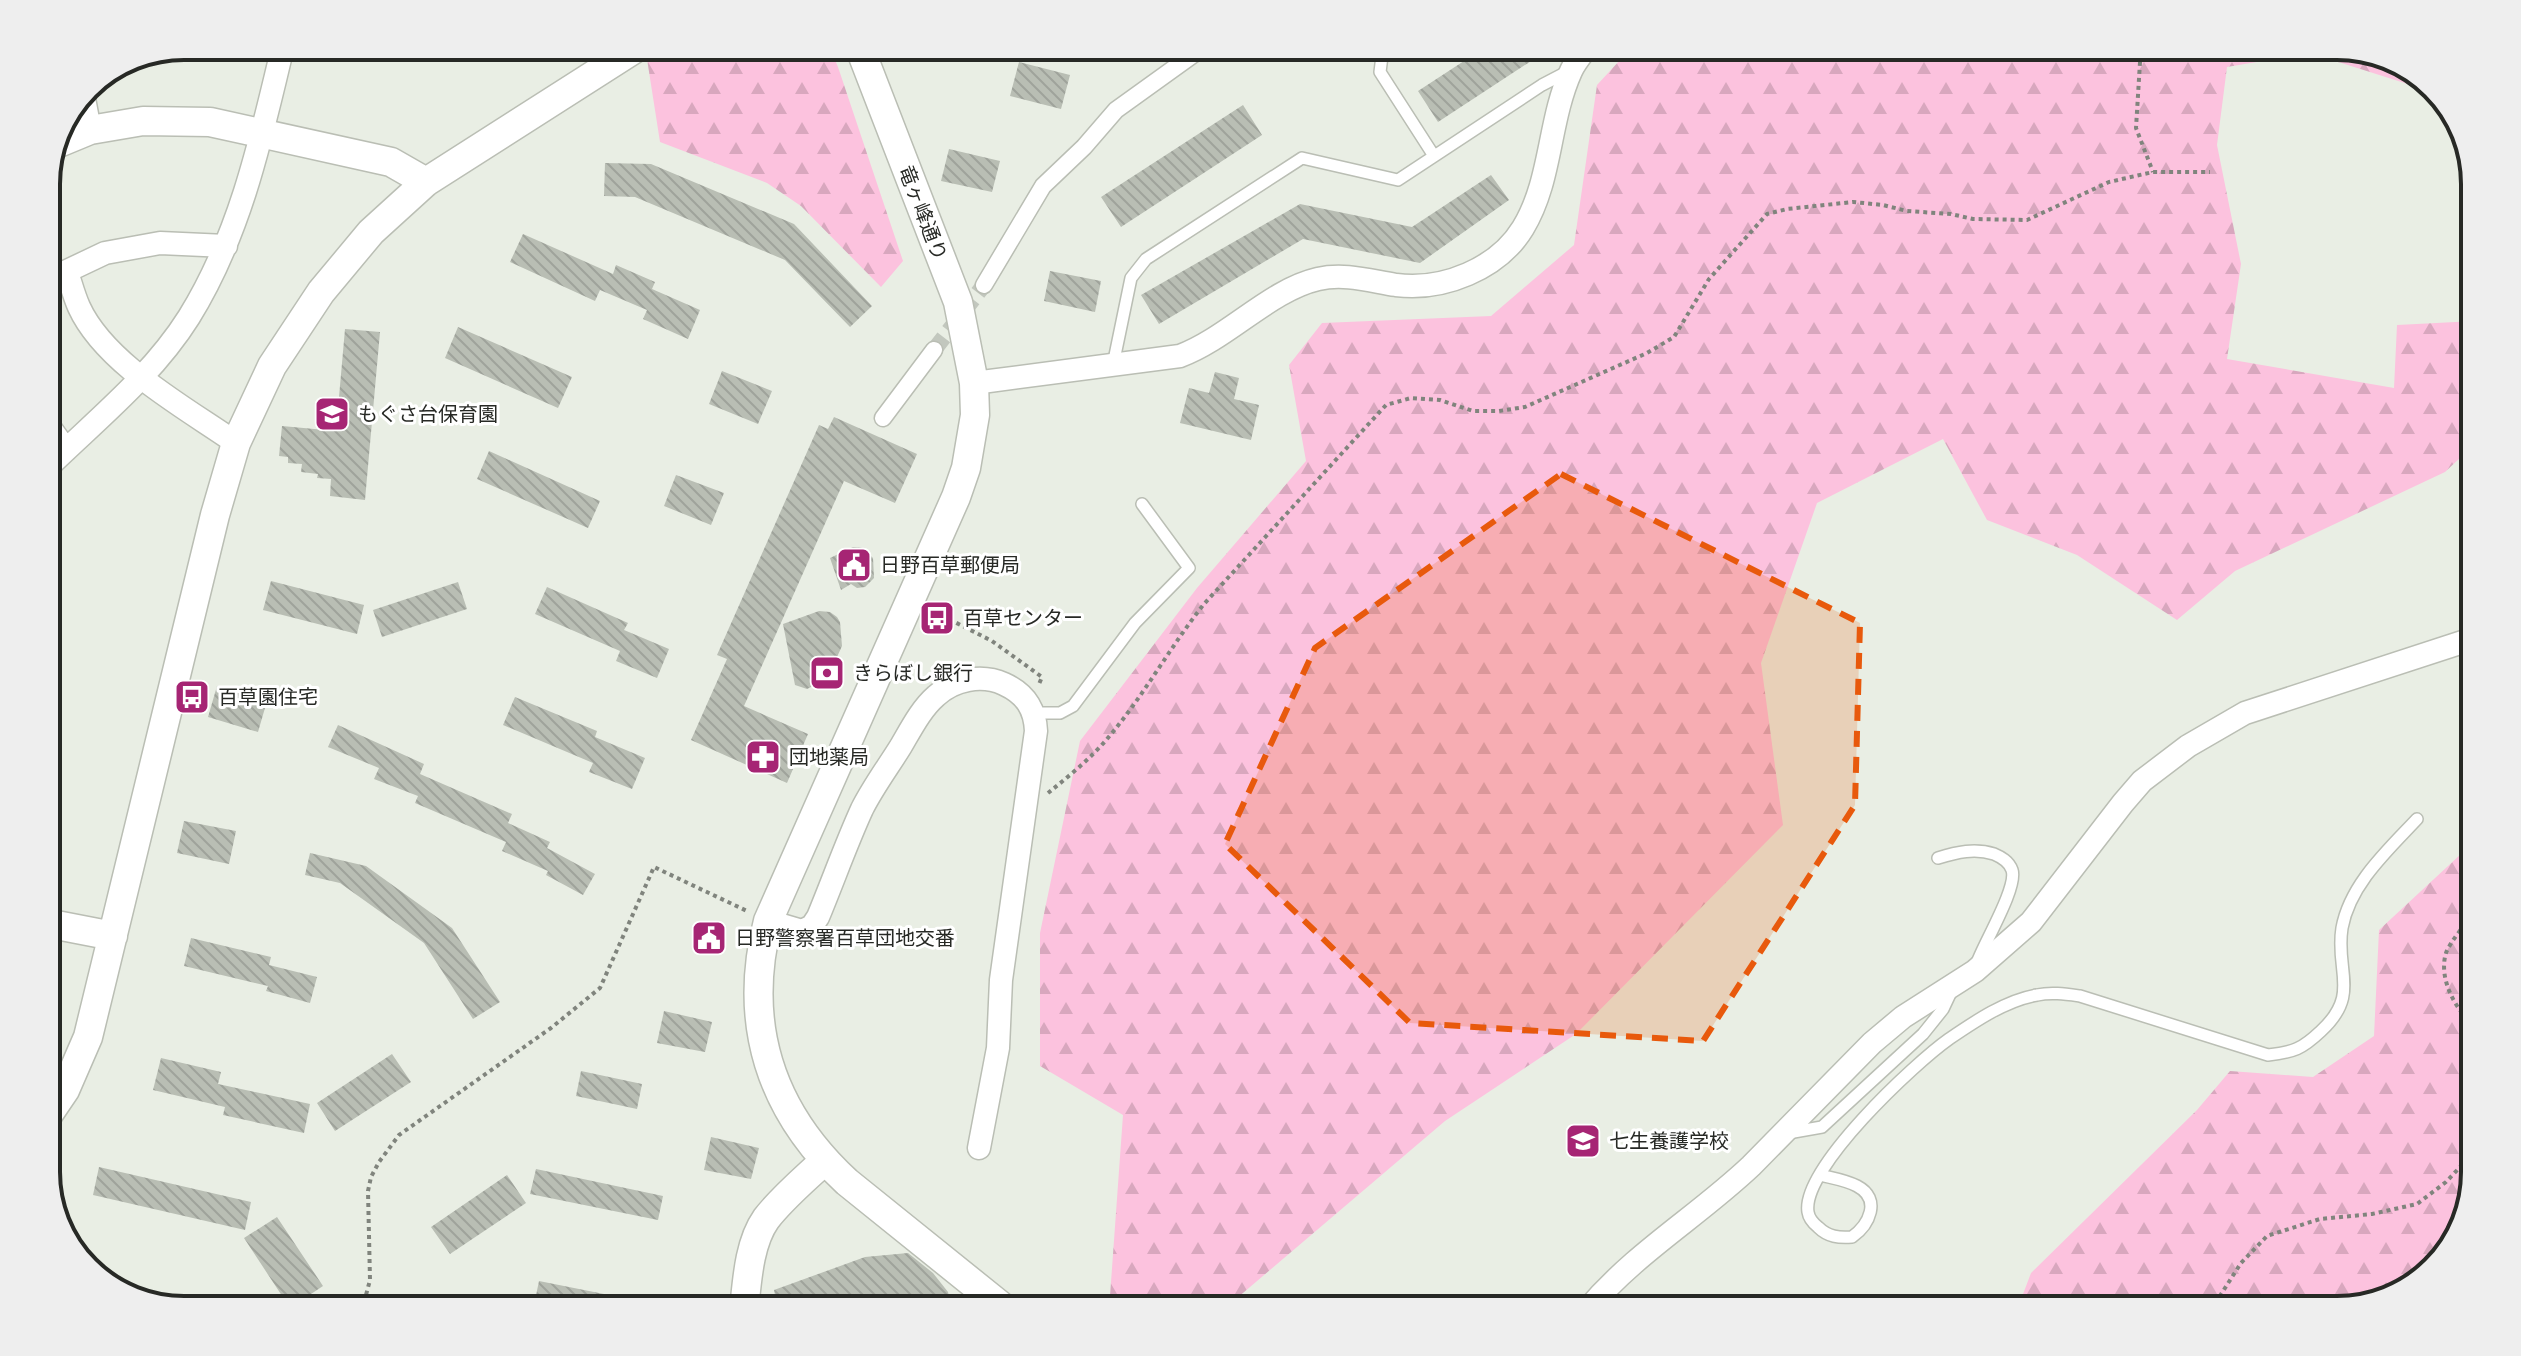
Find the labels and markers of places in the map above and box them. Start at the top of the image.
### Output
school or university icon: もぐさ台保育園 [313,395,351,433]
place label: もぐさ台保育園 [358,401,498,429]
public building icon: 日野百草郵便局 [835,546,873,584]
place label: 日野百草郵便局 [880,552,1020,580]
bus stop icon: 百草センター [918,599,956,637]
place label: 百草センター [963,605,1083,633]
bank icon: きらぼし銀行 [808,654,846,692]
place label: きらぼし銀行 [853,660,973,688]
bus stop icon: 百草園住宅 [173,678,211,716]
place label: 百草園住宅 [218,684,318,712]
pharmacy icon: 団地薬局 [744,738,782,776]
place label: 団地薬局 [789,744,869,772]
public building icon: 日野警察署百草団地交番 [690,919,728,957]
place label: 日野警察署百草団地交番 [735,925,955,953]
school or university icon: 七生養護学校 [1564,1122,1602,1160]
place label: 七生養護学校 [1609,1128,1729,1156]

